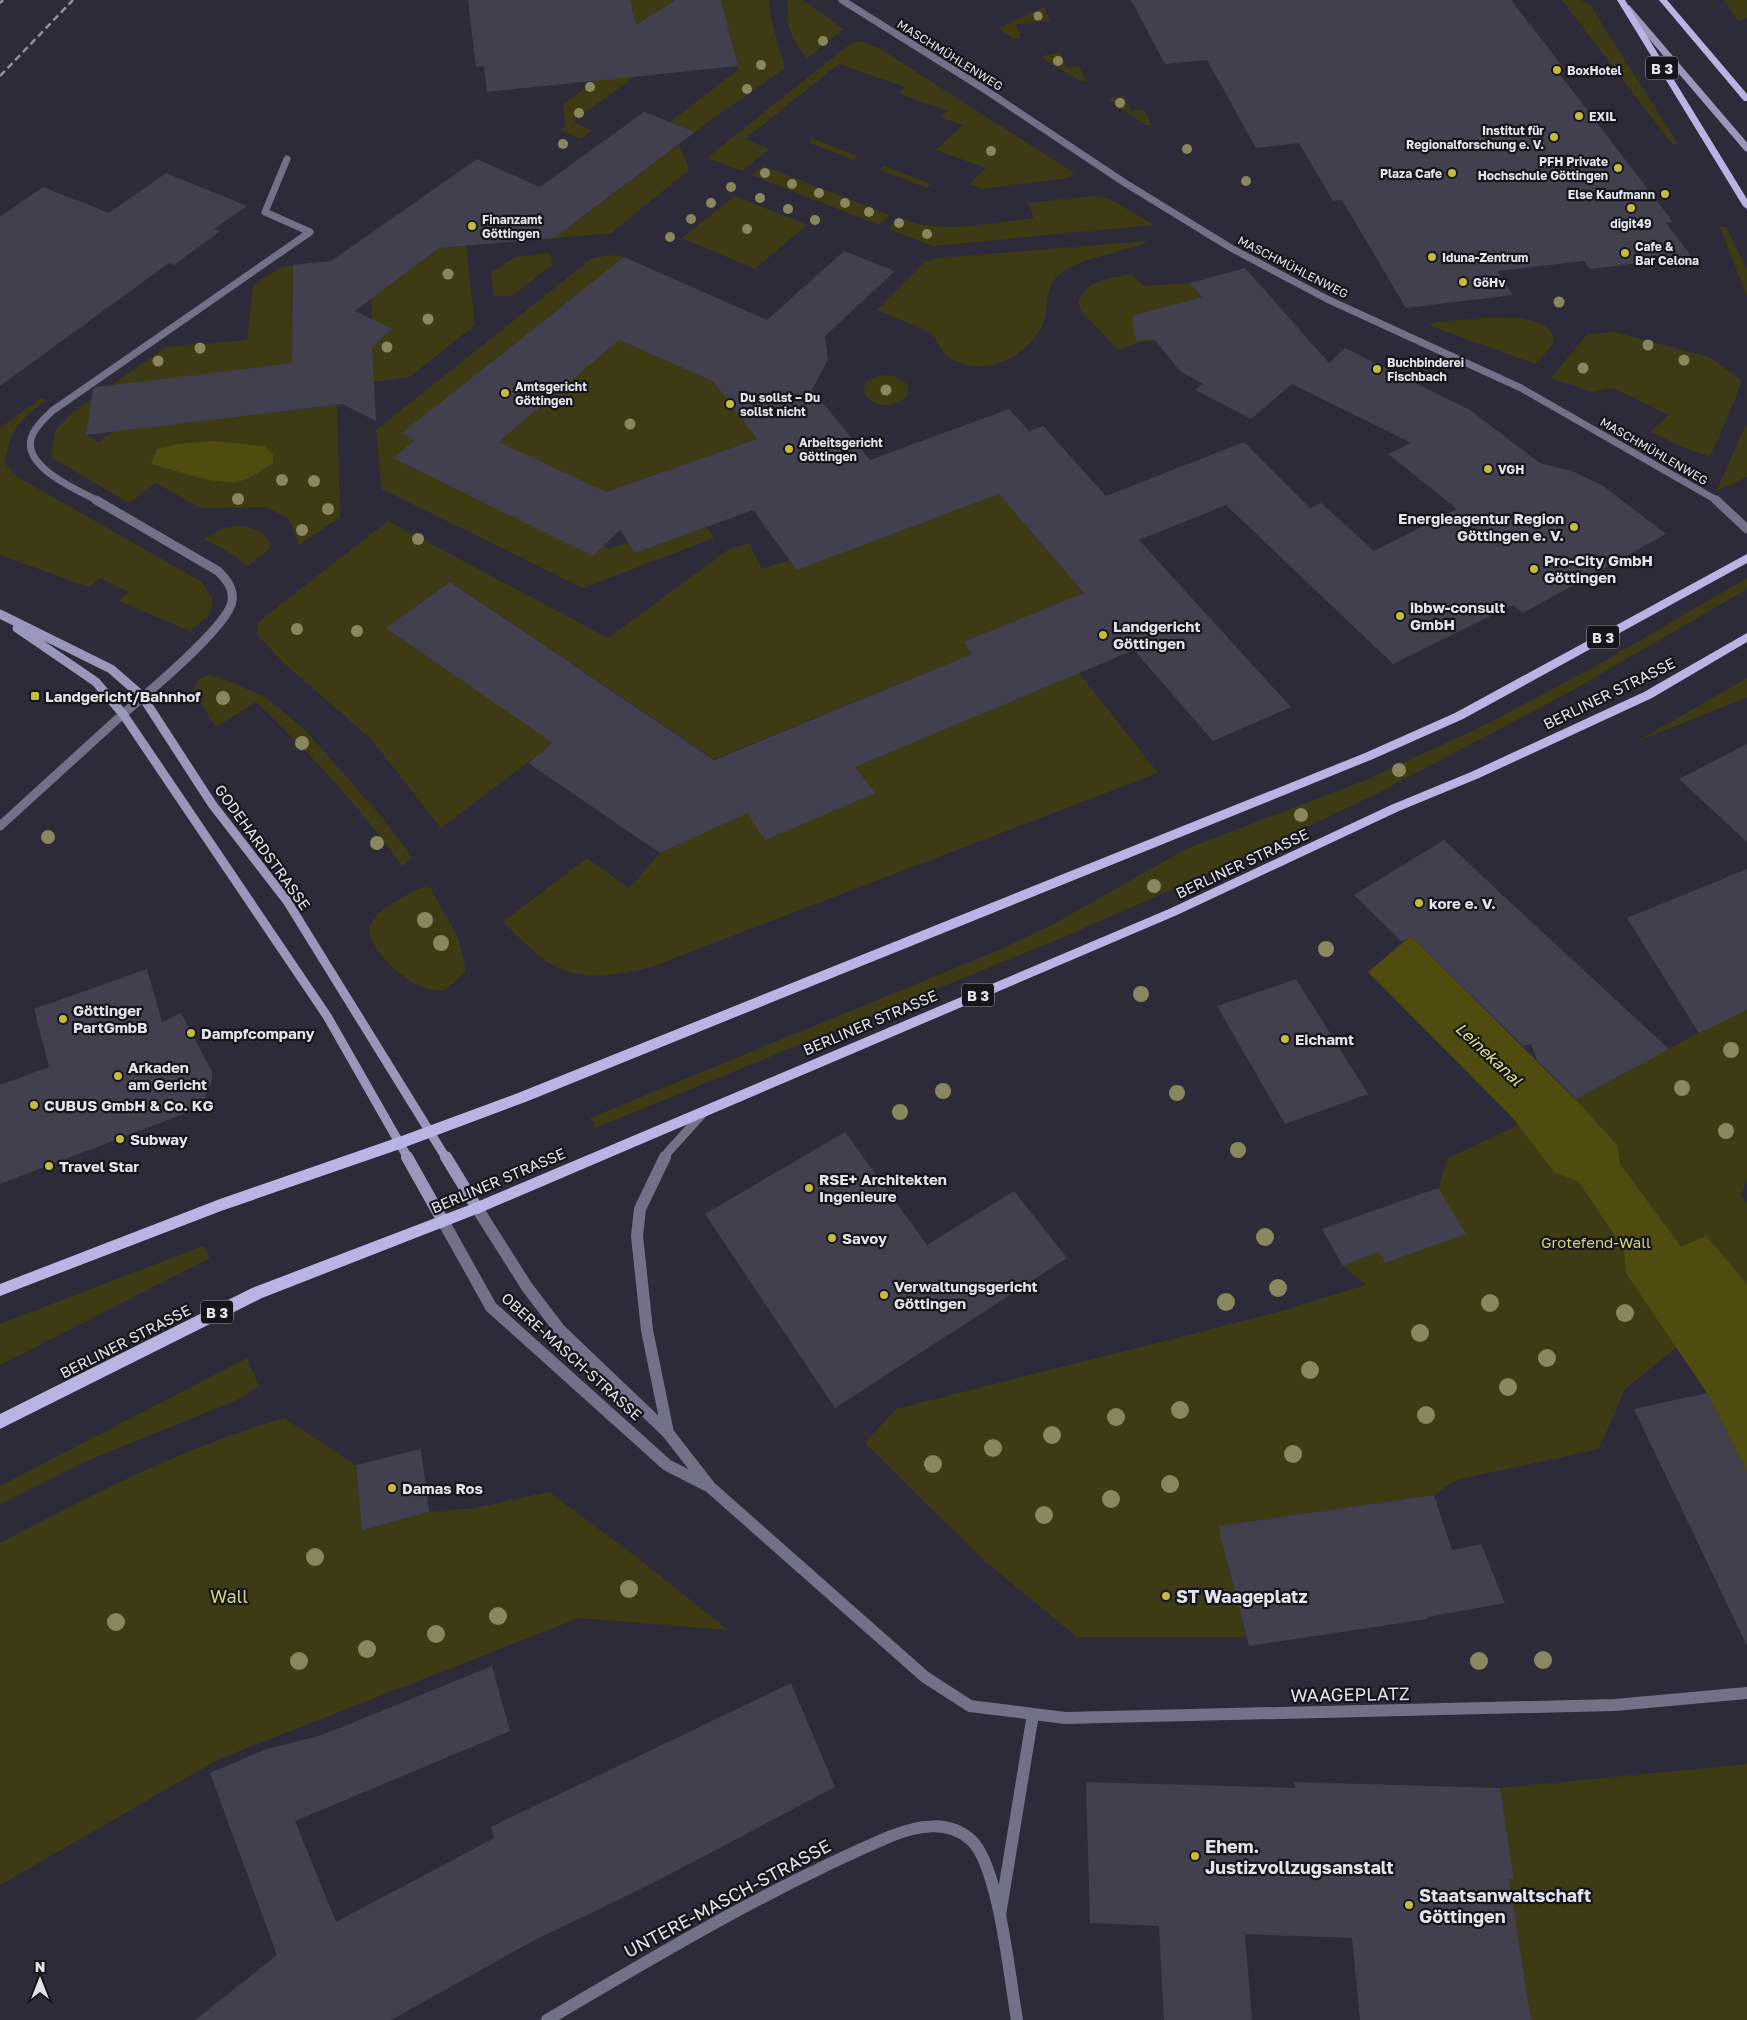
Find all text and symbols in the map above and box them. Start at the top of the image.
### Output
street label: MASCHMÜHLENWEG [894,16,1006,94]
road number: B 3 [1646,56,1678,80]
place label: BoxHotel [1567,63,1622,78]
marker: BoxHotel [1551,64,1563,76]
place label: EXIL [1589,109,1616,124]
marker: EXIL [1573,110,1585,122]
place label: Institut für Regionalforschung e. V. [1406,123,1544,152]
marker: Institut für Regionalforschung e. V. [1548,131,1560,143]
place label: PFH Private Hochschule Göttingen [1478,154,1608,183]
marker: PFH Private Hochschule Göttingen [1612,162,1624,174]
place label: Plaza Cafe [1380,166,1442,181]
marker: Plaza Cafe [1446,167,1458,179]
place label: Else Kaufmann [1568,187,1655,202]
marker: Else Kaufmann [1659,188,1671,200]
marker: digit49 [1625,202,1637,214]
place label: Finanzamt Göttingen [482,212,542,241]
place label: digit49 [1610,216,1652,231]
marker: Finanzamt Göttingen [466,220,478,232]
street label: MASCHMÜHLENWEG [1235,233,1351,301]
place label: Cafe & Bar Celona [1635,239,1699,268]
marker: Cafe & Bar Celona [1619,247,1631,259]
place label: Iduna-Zentrum [1442,250,1528,265]
marker: Iduna-Zentrum [1426,251,1438,263]
place label: GöHv [1473,275,1506,290]
marker: GöHv [1457,276,1469,288]
place label: Buchbinderei Fischbach [1387,355,1464,384]
marker: Buchbinderei Fischbach [1371,363,1383,375]
place label: Amtsgericht Göttingen [515,379,587,408]
marker: Amtsgericht Göttingen [499,387,511,399]
place label: Du sollst – Du sollst nicht [740,390,820,419]
marker: Du sollst – Du sollst nicht [724,398,736,410]
street label: MASCHMÜHLENWEG [1597,414,1711,488]
place label: Arbeitsgericht Göttingen [799,435,883,464]
marker: Arbeitsgericht Göttingen [783,443,795,455]
place label: VGH [1498,462,1524,477]
marker: VGH [1482,463,1494,475]
place label: Energieagentur Region Göttingen e. V. [1398,509,1564,544]
marker: Energieagentur Region Göttingen e. V. [1568,521,1580,533]
place label: Pro-City GmbH Göttingen [1544,551,1653,586]
marker: Pro-City GmbH Göttingen [1528,563,1540,575]
place label: ibbw-consult GmbH [1410,598,1505,633]
marker: ibbw-consult GmbH [1394,610,1406,622]
place label: Landgericht Göttingen [1113,617,1200,652]
road number: B 3 [1587,626,1619,649]
marker: Landgericht Göttingen [1097,629,1109,641]
street label: BERLINER STRASSE [1540,653,1678,733]
place label: Landgericht/Bahnhof [45,687,201,705]
marker: Landgericht/Bahnhof [29,690,41,702]
street label: GODEHARDSTRASSE [211,781,315,913]
street label: BERLINER STRASSE [1173,824,1311,902]
place label: kore e. V. [1429,894,1496,912]
marker: kore e. V. [1413,897,1425,909]
road number: B 3 [962,984,994,1006]
street label: BERLINER STRASSE [800,986,940,1058]
place label: Göttinger PartGmbB [73,1001,148,1036]
marker: Göttinger PartGmbB [57,1013,69,1025]
water label: Leinekanal [1452,1018,1527,1090]
place label: Dampfcompany [201,1024,315,1042]
marker: Dampfcompany [185,1027,197,1039]
place label: Eichamt [1295,1030,1354,1048]
marker: Eichamt [1279,1033,1291,1045]
place label: Arkaden am Gericht [128,1058,207,1093]
marker: Arkaden am Gericht [112,1070,124,1082]
place label: CUBUS GmbH & Co. KG [44,1096,213,1114]
marker: CUBUS GmbH & Co. KG [28,1099,40,1111]
place label: Subway [130,1130,188,1148]
marker: Subway [114,1133,126,1145]
street label: BERLINER STRASSE [428,1144,568,1216]
place label: Travel Star [59,1157,139,1175]
marker: Travel Star [43,1160,55,1172]
place label: RSE+ Architekten Ingenieure [819,1170,947,1205]
marker: RSE+ Architekten Ingenieure [803,1182,815,1194]
place label: Savoy [842,1229,887,1247]
marker: Savoy [826,1232,838,1244]
park label: Grotefend-Wall [1541,1233,1651,1251]
place label: Verwaltungsgericht Göttingen [894,1277,1038,1312]
street label: OBERE-MASCH-STRASSE [498,1288,646,1424]
marker: Verwaltungsgericht Göttingen [878,1289,890,1301]
street label: BERLINER STRASSE [57,1300,193,1382]
road number: B 3 [201,1300,233,1324]
place label: Damas Ros [402,1479,483,1497]
marker: Damas Ros [386,1482,398,1494]
park label: Wall [210,1585,248,1607]
place label: ST Waageplatz [1176,1585,1308,1607]
marker: ST Waageplatz [1160,1590,1172,1602]
street label: WAAGEPLATZ [1290,1682,1410,1706]
street label: UNTERE-MASCH-STRASSE [620,1834,834,1962]
place label: Ehem. Justizvollzugsanstalt [1205,1835,1394,1878]
marker: Ehem. Justizvollzugsanstalt [1189,1850,1201,1862]
place label: Staatsanwaltschaft Göttingen [1419,1884,1591,1927]
marker: Staatsanwaltschaft Göttingen [1403,1899,1415,1911]
north arrow [15,1955,65,2005]
text: N [35,1958,45,1975]

